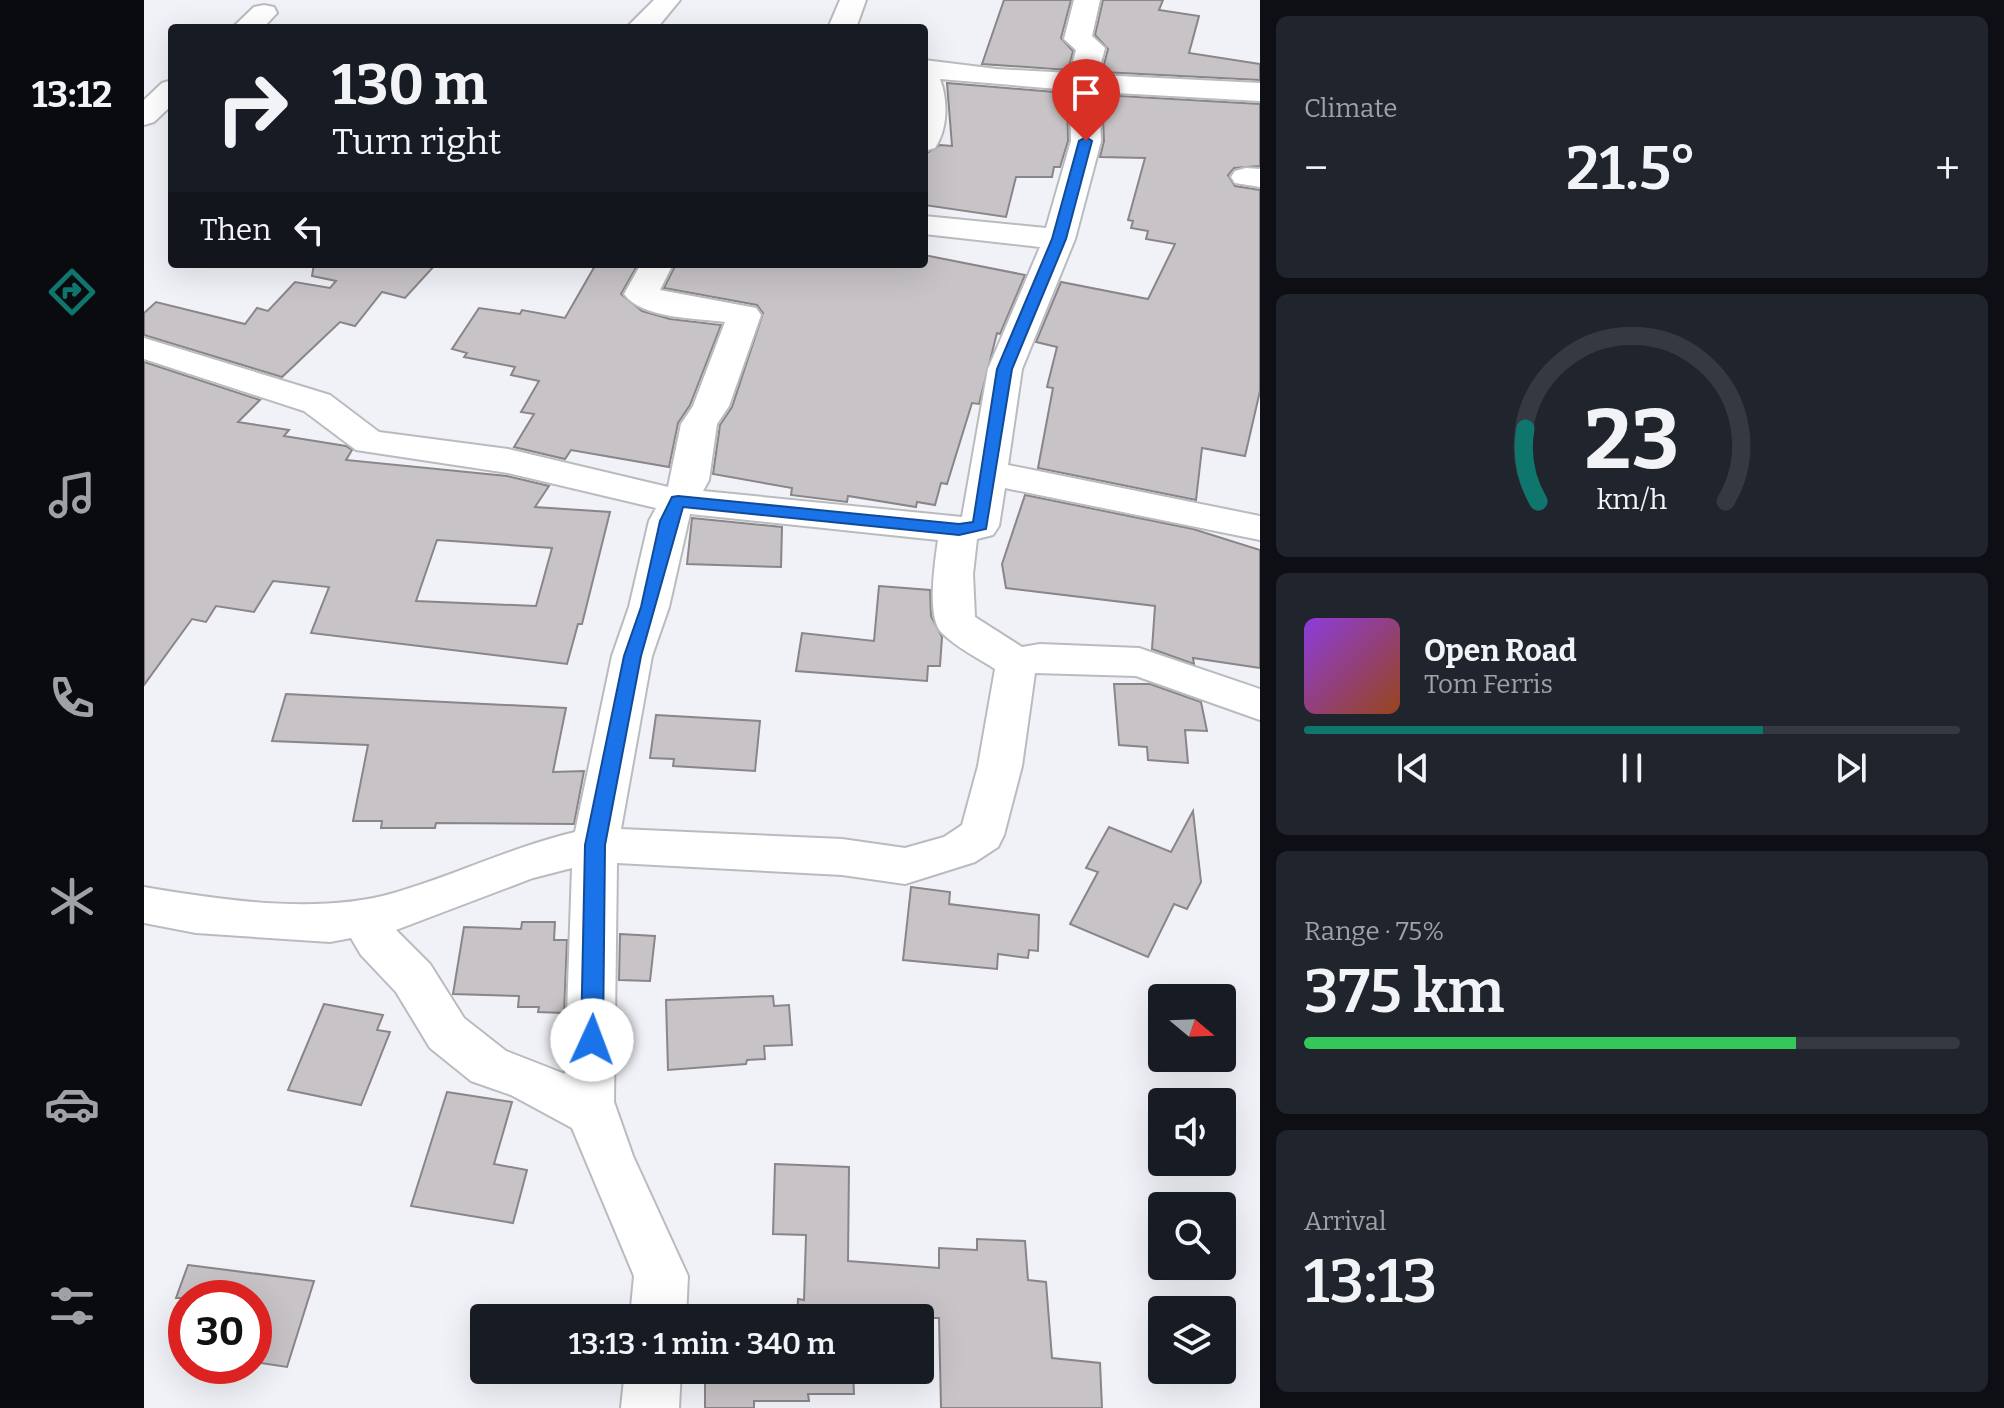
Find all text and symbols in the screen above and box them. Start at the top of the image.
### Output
text: 130 m [332,52,488,119]
icon: right [200,56,304,160]
pin [1052,59,1120,141]
icon: arrive [1064,71,1108,115]
text: 13:12 [32,73,112,117]
text: Climate [1304,93,1398,124]
text: Turn right [332,120,501,164]
text: 21.5° [1566,133,1697,205]
text: − [1304,142,1328,195]
text: + [1935,142,1960,195]
icon: left [287,208,331,252]
text: Then [200,212,271,248]
icon: directions [44,264,100,320]
text: 23 [1585,389,1679,489]
icon: music [44,467,100,523]
text: km/h [1597,482,1668,517]
text: Open Road [1424,633,1577,669]
text: Tom Ferris [1424,669,1553,700]
icon: phone [44,670,100,726]
icon: previous [1391,746,1435,790]
icon: pause [1610,746,1654,790]
icon: next [1829,746,1873,790]
icon: climate [44,873,100,929]
text: Range · 75% [1304,916,1444,947]
text: 375 km [1304,956,1504,1028]
north arrow [1148,984,1236,1072]
map controls [1148,984,1236,1384]
position arrow [550,998,634,1082]
icon: car [44,1076,100,1132]
button: sound [1148,1088,1236,1176]
button: search [1148,1192,1236,1280]
text: Arrival [1304,1206,1386,1237]
text: 13:13 [1304,1246,1437,1318]
icon: filters [44,1278,100,1334]
speed limit sign: 30 [168,1280,272,1384]
button: layers [1148,1296,1236,1384]
text: 13:13 · 1 min · 340 m [569,1326,835,1362]

